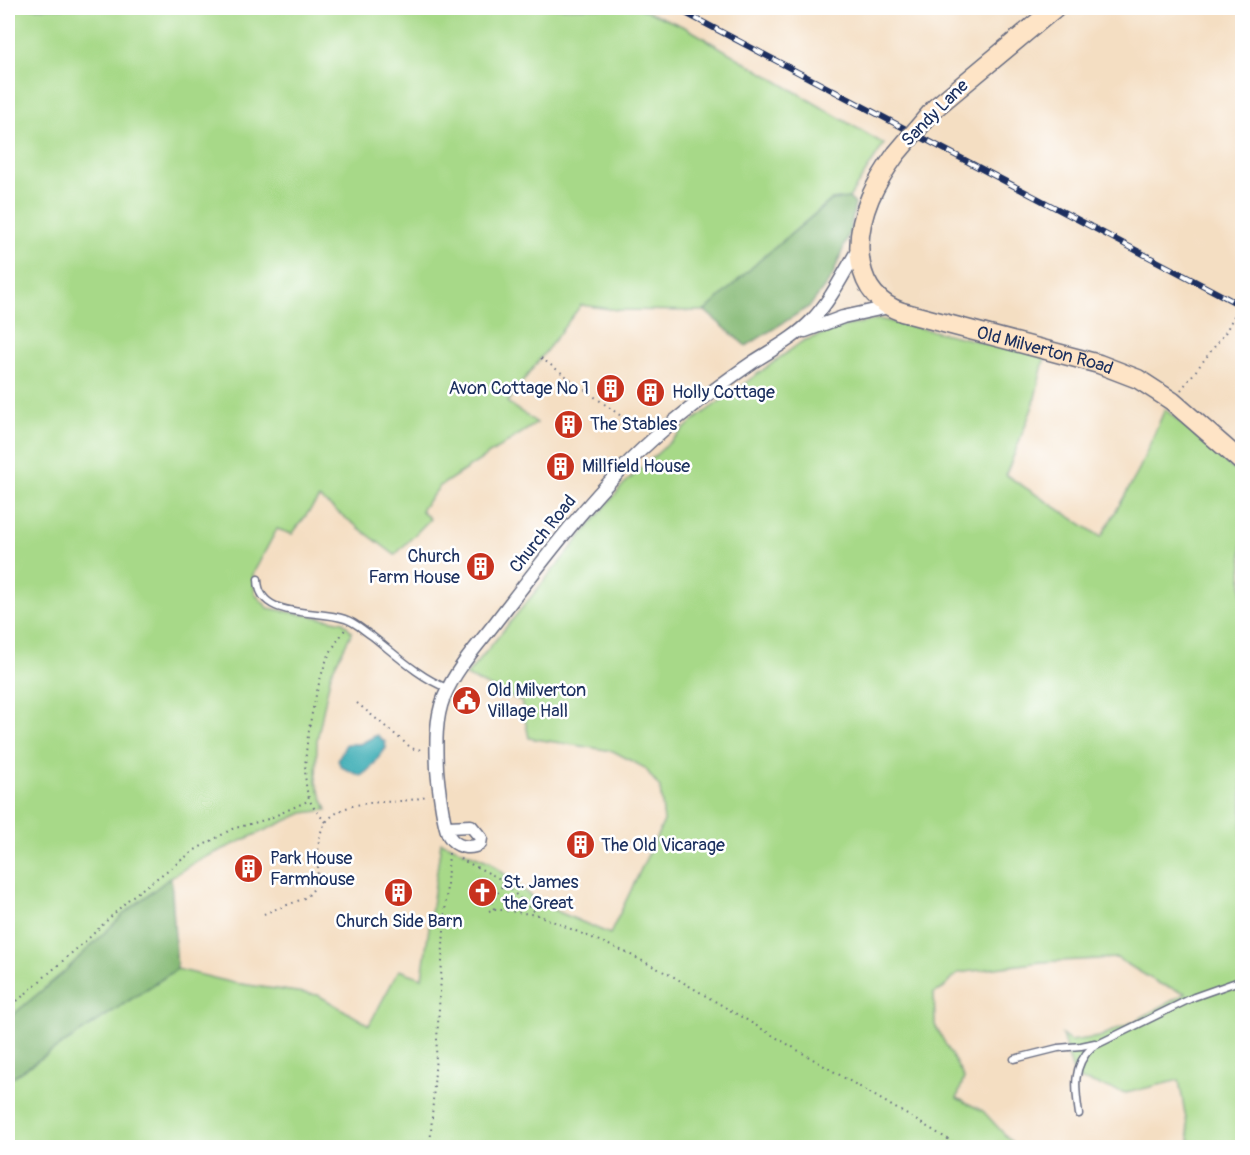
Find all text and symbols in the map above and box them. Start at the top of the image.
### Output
street label: Sandy Lane [896,74,974,152]
street label: Old Milverton Road [974,321,1117,380]
building icon: Avon Cottage No 1 [594,372,626,404]
building icon: Holly Cottage [635,376,667,408]
place label: Avon Cottage No 1 [448,377,589,400]
place label: Holly Cottage [672,381,775,404]
building icon: The Stables [553,408,585,440]
place label: The Stables [590,413,677,436]
building icon: Millfield House [545,450,577,482]
place label: Millfield House [582,455,690,478]
street label: Church Road [505,490,581,578]
place label: Church Farm House [369,545,460,589]
building icon: Church Farm House [465,550,497,582]
place label: Old Milverton Village Hall [487,679,586,723]
public building icon: Old Milverton Village Hall [450,684,482,716]
building icon: The Old Vicarage [564,829,596,861]
place label: The Old Vicarage [601,834,725,857]
place label: Park House Farmhouse [270,847,355,891]
building icon: Park House Farmhouse [233,852,265,884]
place label: St. James the Great [502,871,579,915]
building icon: Church Side Barn [383,876,415,908]
church icon: St. James the Great [466,876,498,908]
place label: Church Side Barn [335,910,463,933]

